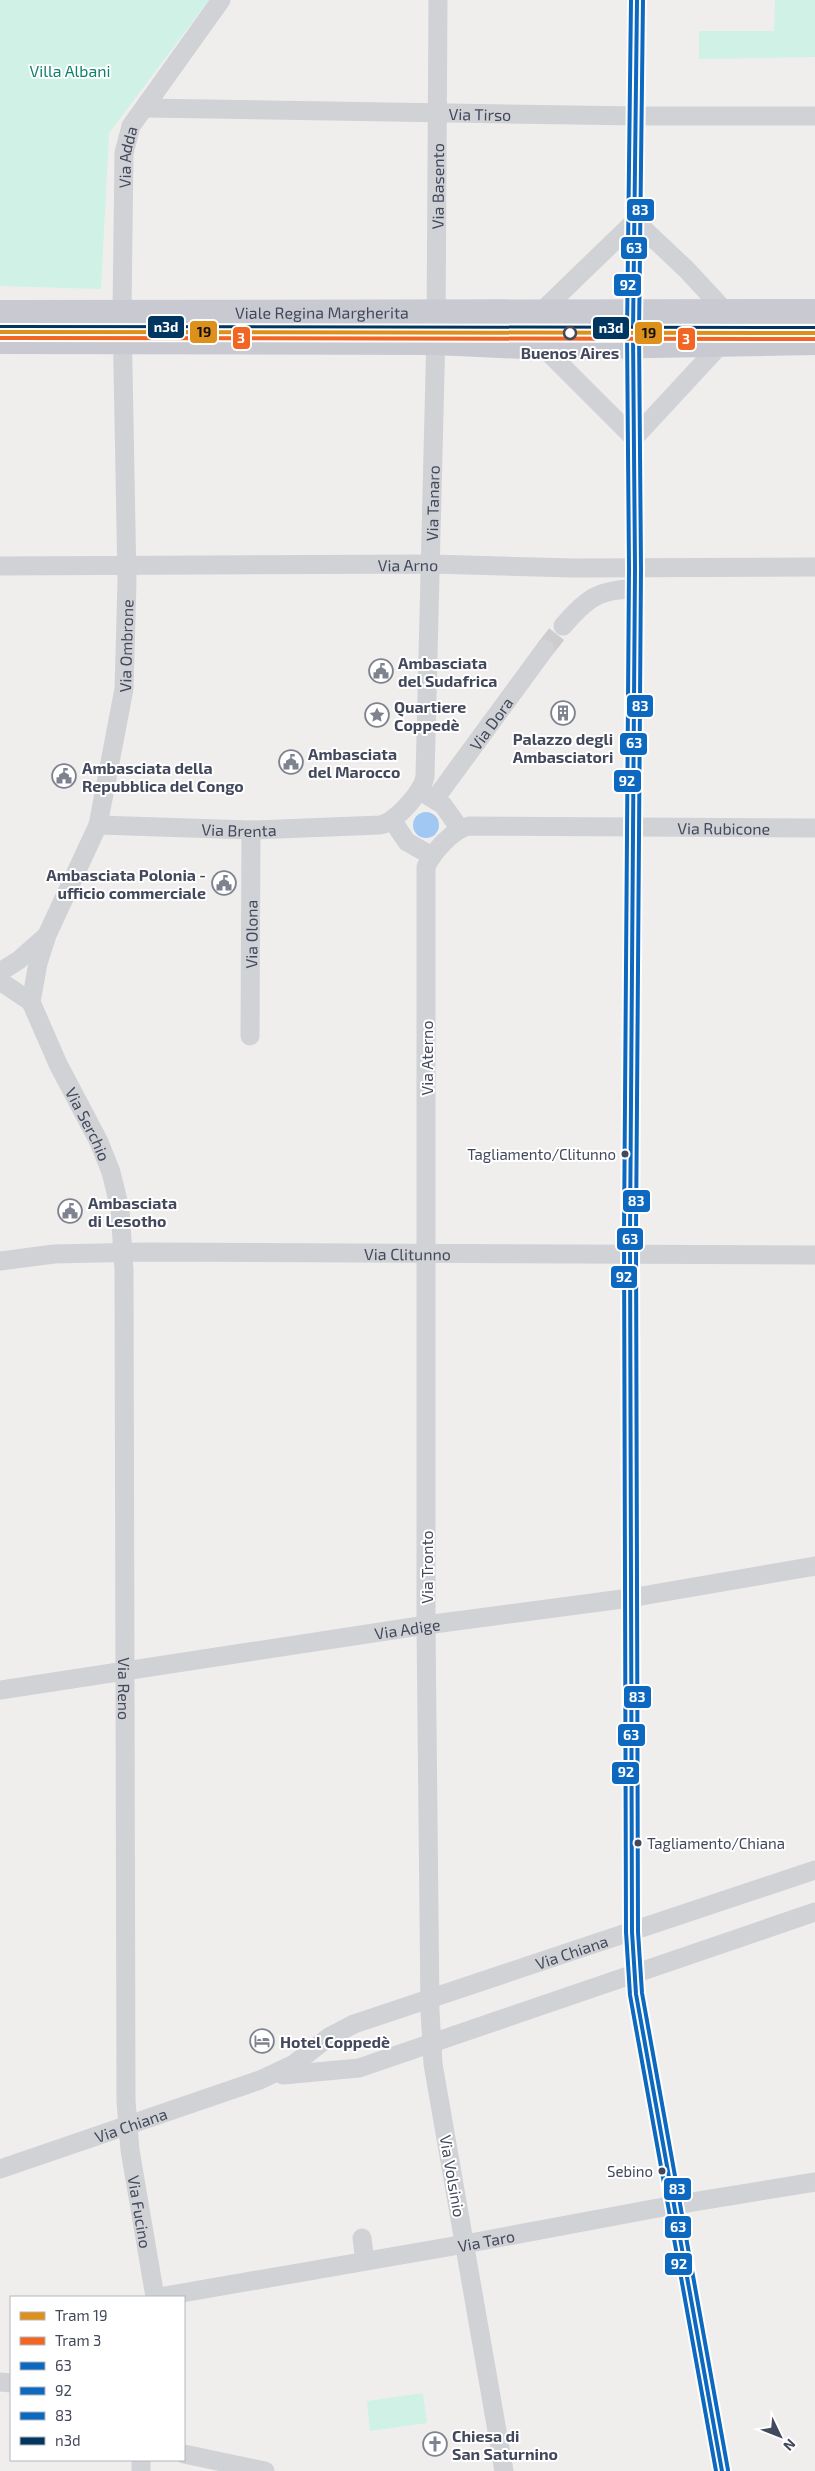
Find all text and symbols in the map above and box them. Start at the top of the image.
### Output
park label: Villa Albani [29,61,111,80]
street label: Via Tirso [448,103,511,123]
street label: Via Adda [114,124,140,188]
street label: Via Basento [427,143,447,229]
line badge: 83 [626,198,655,222]
text: 83 [632,201,648,218]
line badge: 63 [620,236,648,260]
text: 63 [626,239,642,256]
line badge: 92 [613,273,642,297]
text: 92 [620,276,636,293]
street label: Viale Regina Margherita [235,302,409,321]
line badge: n3d [147,315,185,339]
line badge: n3d [592,316,630,340]
text: n3d [154,318,178,335]
text: n3d [599,319,623,336]
line badge: 19 [189,320,218,344]
line badge: 19 [634,321,663,345]
text: 19 [197,323,211,340]
text: 19 [642,324,656,341]
line badge: 3 [232,326,251,350]
marker: Buenos Aires [563,326,577,340]
line badge: 3 [677,327,696,351]
text: 3 [237,329,245,346]
text: 3 [682,330,690,347]
place label: Buenos Aires [521,343,619,362]
street label: Via Tanaro [421,465,442,541]
street label: Via Arno [378,554,438,574]
street label: Via Ombrone [114,599,136,693]
place label: Ambasciata del Sudafrica [398,653,497,690]
public building icon: Ambasciata del Sudafrica [368,658,394,684]
street label: Via Dora [465,693,516,753]
line badge: 83 [626,694,654,718]
place label: Quartiere Coppedè [394,697,466,734]
text: 83 [632,697,648,714]
building icon: Palazzo degli Ambasciatori [550,700,576,726]
place icon: Quartiere Coppedè [364,702,390,728]
place label: Palazzo degli Ambasciatori [513,729,613,766]
line badge: 63 [619,732,648,756]
text: 63 [626,734,642,751]
place label: Ambasciata del Marocco [308,744,400,781]
public building icon: Ambasciata del Marocco [278,749,304,775]
place label: Ambasciata della Repubblica del Congo [82,758,244,795]
public building icon: Ambasciata della Repubblica del Congo [51,763,77,789]
line badge: 92 [613,769,642,793]
text: 92 [619,772,635,789]
street label: Via Rubicone [677,818,770,837]
street label: Via Brenta [201,819,277,840]
place label: Ambasciata Polonia - ufficio commerciale [46,865,206,902]
public building icon: Ambasciata Polonia - ufficio commerciale [211,870,237,896]
street label: Via Olona [241,900,260,968]
street label: Via Aterno [417,1021,436,1095]
street label: Via Serchio [62,1084,115,1163]
place label: Tagliamento/Clitunno [467,1145,616,1163]
marker: Tagliamento/Clitunno [620,1149,630,1159]
line badge: 83 [622,1189,651,1213]
text: 83 [628,1192,644,1209]
place label: Ambasciata di Lesotho [88,1193,177,1230]
public building icon: Ambasciata di Lesotho [57,1198,83,1224]
line badge: 63 [616,1227,644,1251]
text: 63 [622,1230,638,1247]
street label: Via Clitunno [364,1243,451,1263]
line badge: 92 [610,1265,638,1289]
text: 92 [616,1268,632,1285]
street label: Via Tronto [417,1530,436,1604]
street label: Via Adige [373,1614,441,1642]
street label: Via Reno [115,1657,135,1720]
line badge: 83 [623,1685,652,1709]
text: 83 [629,1688,645,1705]
line badge: 63 [617,1723,646,1747]
text: 63 [623,1726,639,1743]
line badge: 92 [611,1761,640,1785]
text: 92 [618,1763,634,1780]
place label: Tagliamento/Chiana [647,1834,785,1852]
marker: Tagliamento/Chiana [633,1838,643,1848]
street label: Via Chiana [533,1930,610,1972]
hotel icon: Hotel Coppedè [249,2028,275,2054]
place label: Hotel Coppedè [280,2032,390,2051]
street label: Via Chiana [92,2103,169,2146]
street label: Via Volsinio [436,2133,470,2219]
place label: Sebino [607,2162,653,2180]
marker: Sebino [657,2166,667,2176]
street label: Via Fucino [125,2174,156,2250]
line badge: 83 [663,2177,692,2201]
text: 83 [669,2180,685,2197]
line badge: 63 [664,2215,692,2239]
text: 63 [670,2218,686,2235]
street label: Via Taro [456,2225,516,2255]
line badge: 92 [664,2252,693,2276]
text: 92 [671,2255,687,2272]
legend [10,2296,185,2461]
text: Tram 19 [55,2306,108,2324]
text: Tram 3 [55,2331,101,2349]
text: 63 [55,2356,72,2374]
text: 92 [55,2381,72,2399]
text: 83 [55,2406,72,2424]
north arrow [755,2411,805,2461]
place label: Chiesa di San Saturnino [452,2426,558,2463]
text: n3d [55,2431,81,2449]
church icon: Chiesa di San Saturnino [422,2431,448,2457]
text: N [780,2436,800,2455]

